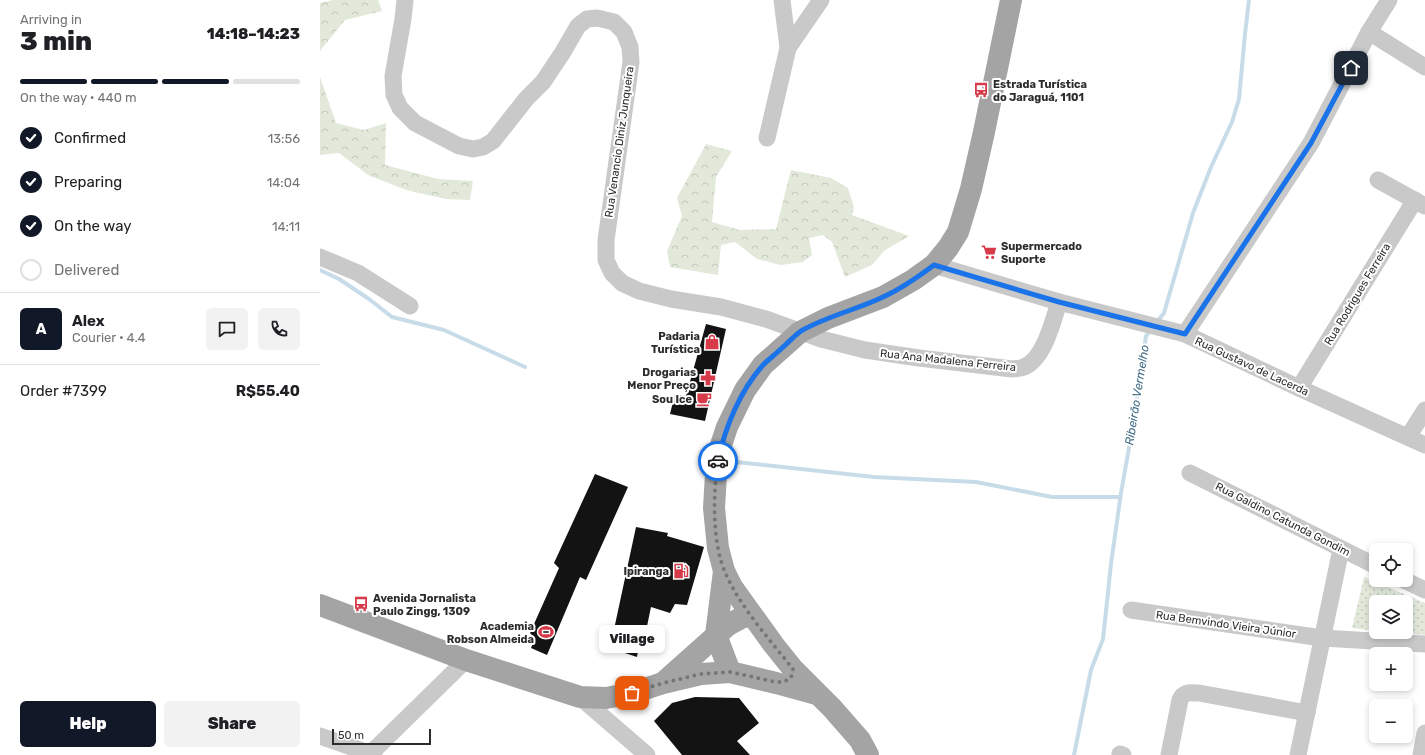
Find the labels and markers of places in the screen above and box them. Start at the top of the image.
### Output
pin [1334,51,1368,85]
place label: Estrada Turística do Jaraguá, 1101 [993,78,1087,104]
bus stop icon: Estrada Turística do Jaraguá, 1101 [972,81,990,99]
place label: Supermercado Suporte [1001,240,1082,266]
supermarket icon: Supermercado Suporte [980,243,998,261]
place label: Padaria Turística [651,330,700,356]
shop icon: Padaria Turística [703,333,721,351]
place label: Drogarias Menor Preço [627,366,696,392]
pharmacy icon: Drogarias Menor Preço [699,369,717,387]
cafe icon: Sou Ice [695,390,713,408]
place label: Sou Ice [652,393,692,406]
fuel station icon: Ipiranga [672,562,690,580]
place label: Ipiranga [623,565,669,578]
place label: Avenida Jornalista Paulo Zingg, 1309 [373,592,476,618]
bus stop icon: Avenida Jornalista Paulo Zingg, 1309 [352,595,370,613]
place label: Academia Robson Almeida [447,620,534,646]
sports icon: Academia Robson Almeida [537,623,555,641]
callout: Village [599,625,665,653]
pin [615,676,649,710]

